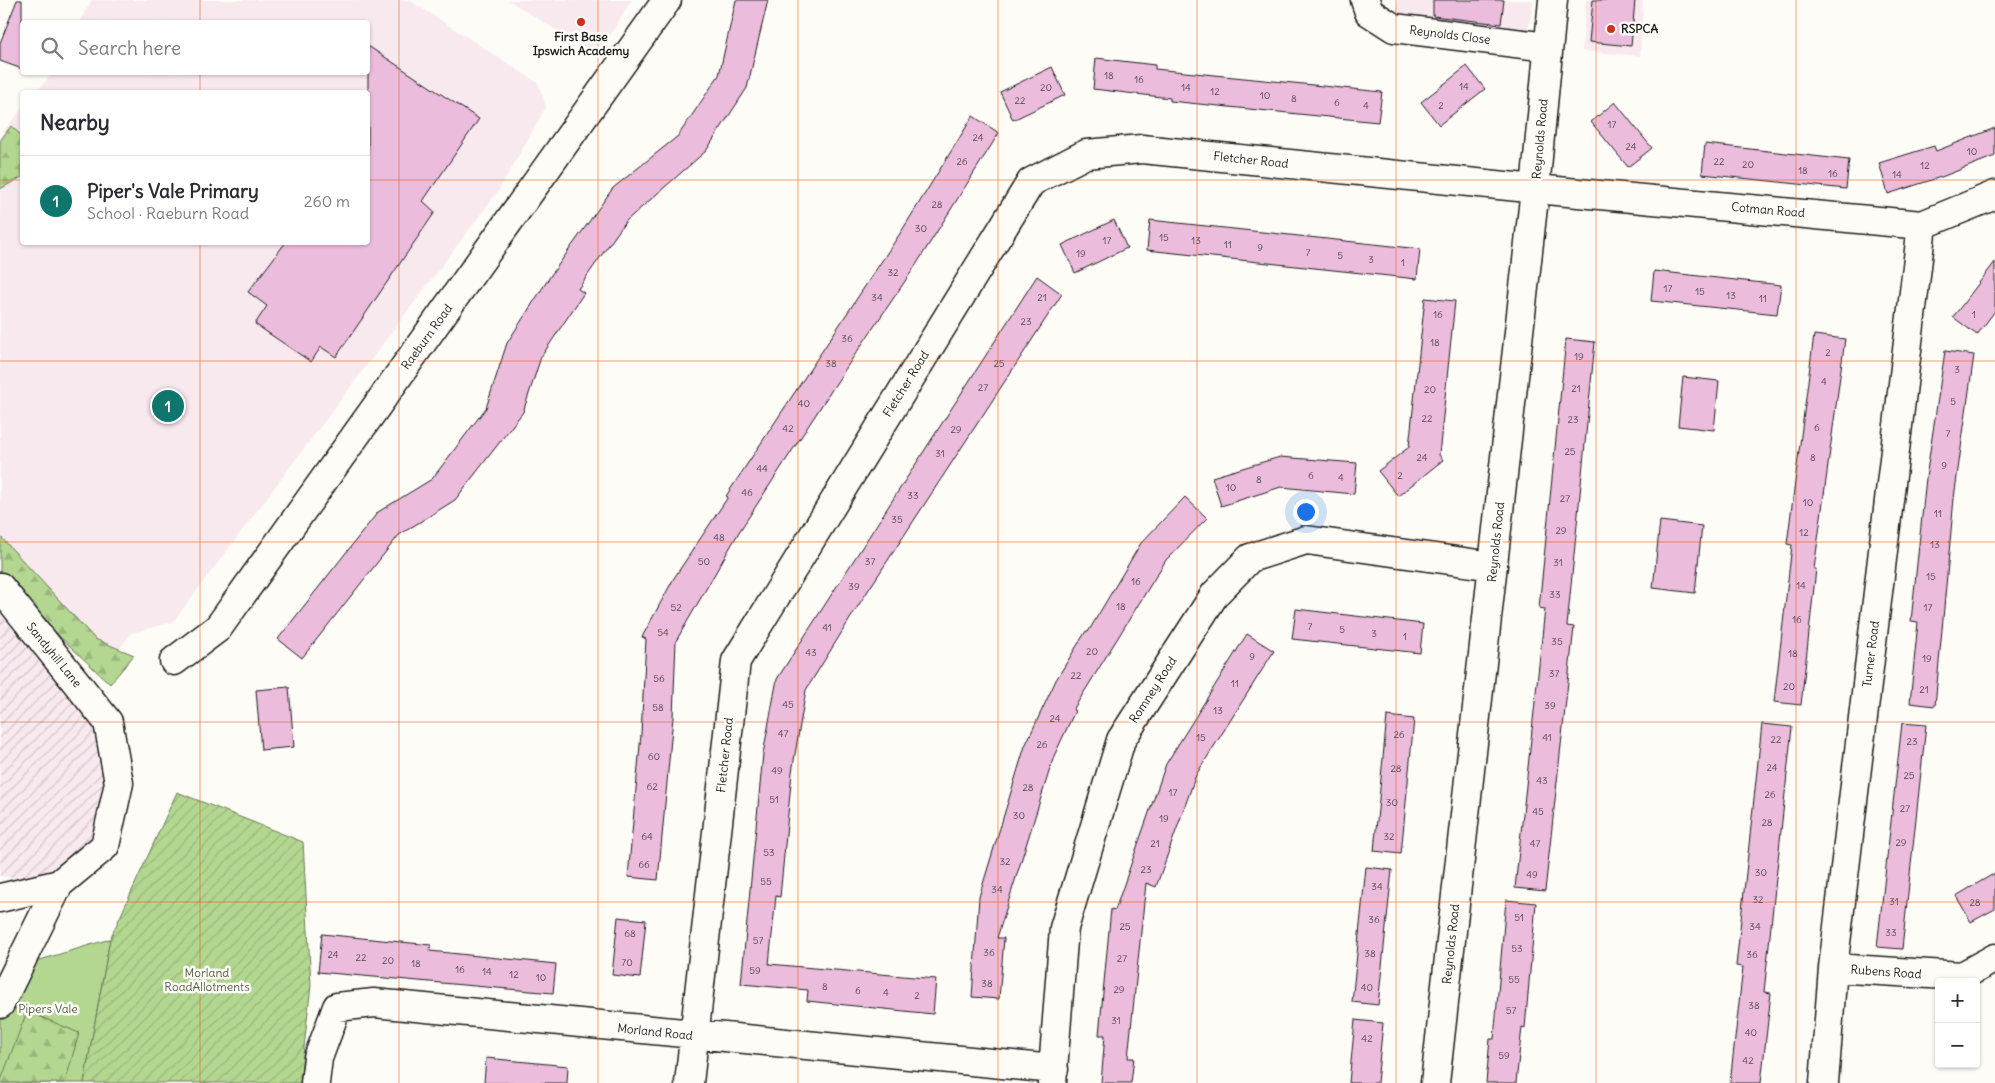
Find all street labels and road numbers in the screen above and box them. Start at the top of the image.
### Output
street label: Reynolds Close [1409,22,1492,47]
street label: Reynolds Road [1529,98,1550,180]
street label: Fletcher Road [1213,148,1289,171]
street label: Cotman Road [1731,199,1805,220]
street label: Raeburn Road [398,301,455,372]
street label: Fletcher Road [879,348,932,420]
street label: Reynolds Road [1484,501,1507,583]
street label: Sandyhill Lane [24,619,85,690]
street label: Turner Road [1859,620,1882,688]
street label: Romney Road [1126,654,1180,726]
street label: Fletcher Road [713,717,736,793]
street label: Reynolds Road [1439,903,1462,985]
street label: Rubens Road [1850,962,1922,981]
street label: Morland Road [617,1020,694,1043]

